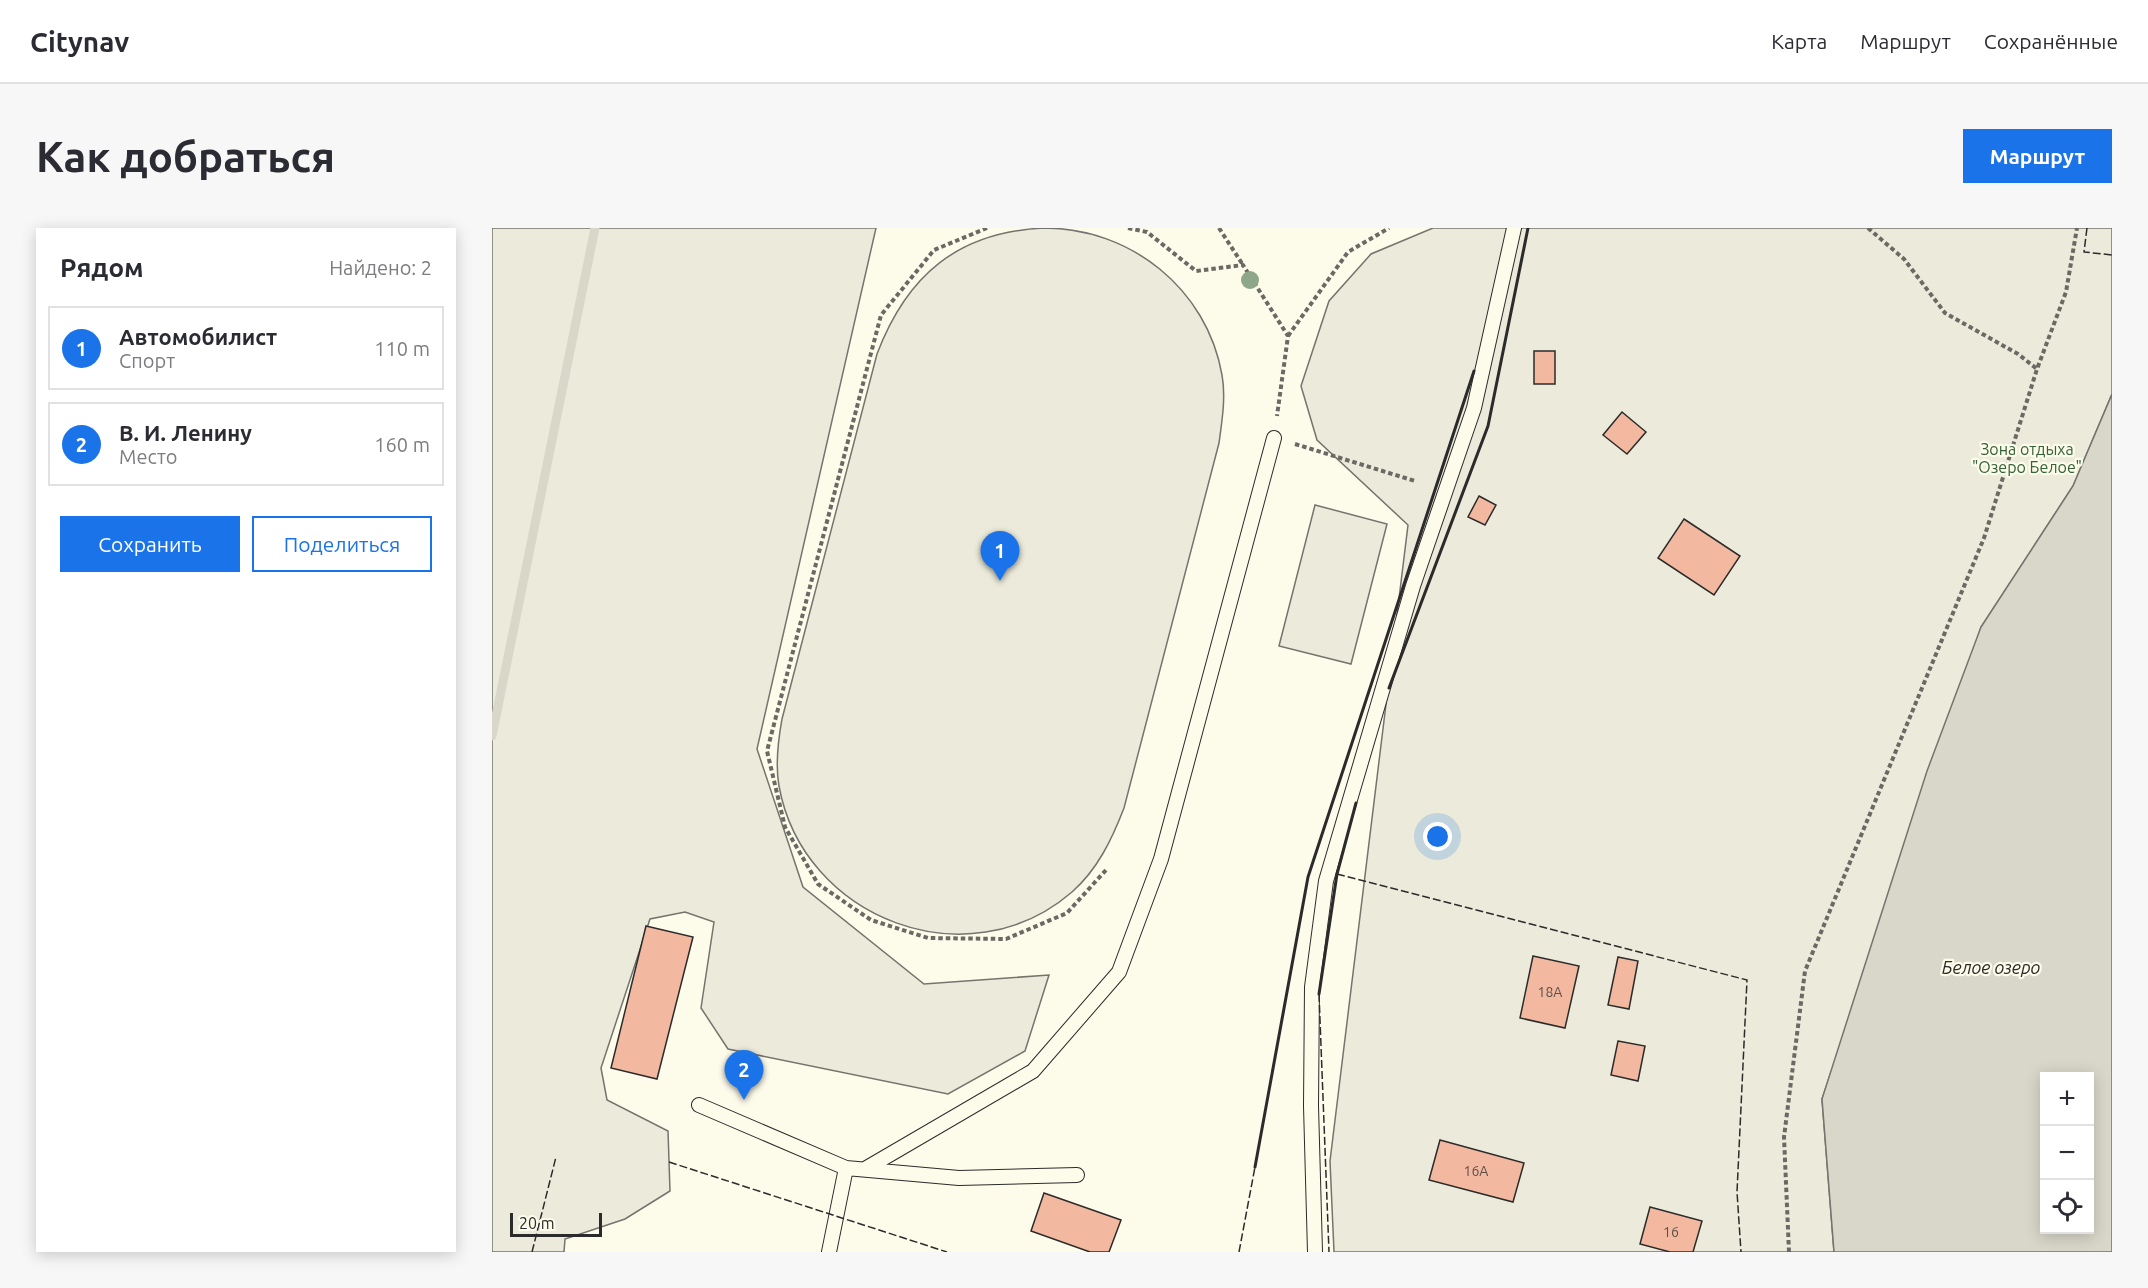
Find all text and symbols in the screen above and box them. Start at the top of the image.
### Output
text: Citynav [30,26,129,57]
text: Карта [1771,29,1827,53]
text: Маршрут [1860,29,1951,53]
text: Сохранённые [1984,29,2118,53]
button: Маршрут [1963,129,2112,183]
text: Как добраться [36,133,335,180]
text: Рядом [60,253,144,282]
text: Найдено: 2 [329,256,432,279]
text: Автомобилист [119,324,277,349]
text: 1 [76,337,87,360]
text: 110 m [374,337,430,360]
text: Спорт [119,349,175,372]
text: В. И. Ленину [119,420,252,445]
text: 2 [76,433,87,456]
text: 160 m [374,433,430,456]
park label: Зона отдыха "Озеро Белое" [1972,440,2082,476]
text: Место [119,445,178,468]
button: Сохранить [60,516,240,572]
button: Поделиться [252,516,432,572]
pin: 1 [980,532,1020,581]
your location [1423,822,1452,851]
water label: Белое озеро [1942,957,2040,977]
house number: 18А [1538,984,1562,1000]
pin: 2 [724,1050,764,1100]
map controls [2040,1072,2094,1234]
button: + [2040,1072,2094,1126]
button: − [2040,1126,2094,1180]
house number: 16А [1464,1163,1488,1179]
button: locate [2040,1180,2094,1234]
scale bar [510,1210,602,1238]
text: 20 m [519,1214,555,1232]
house number: 16 [1663,1224,1679,1240]

